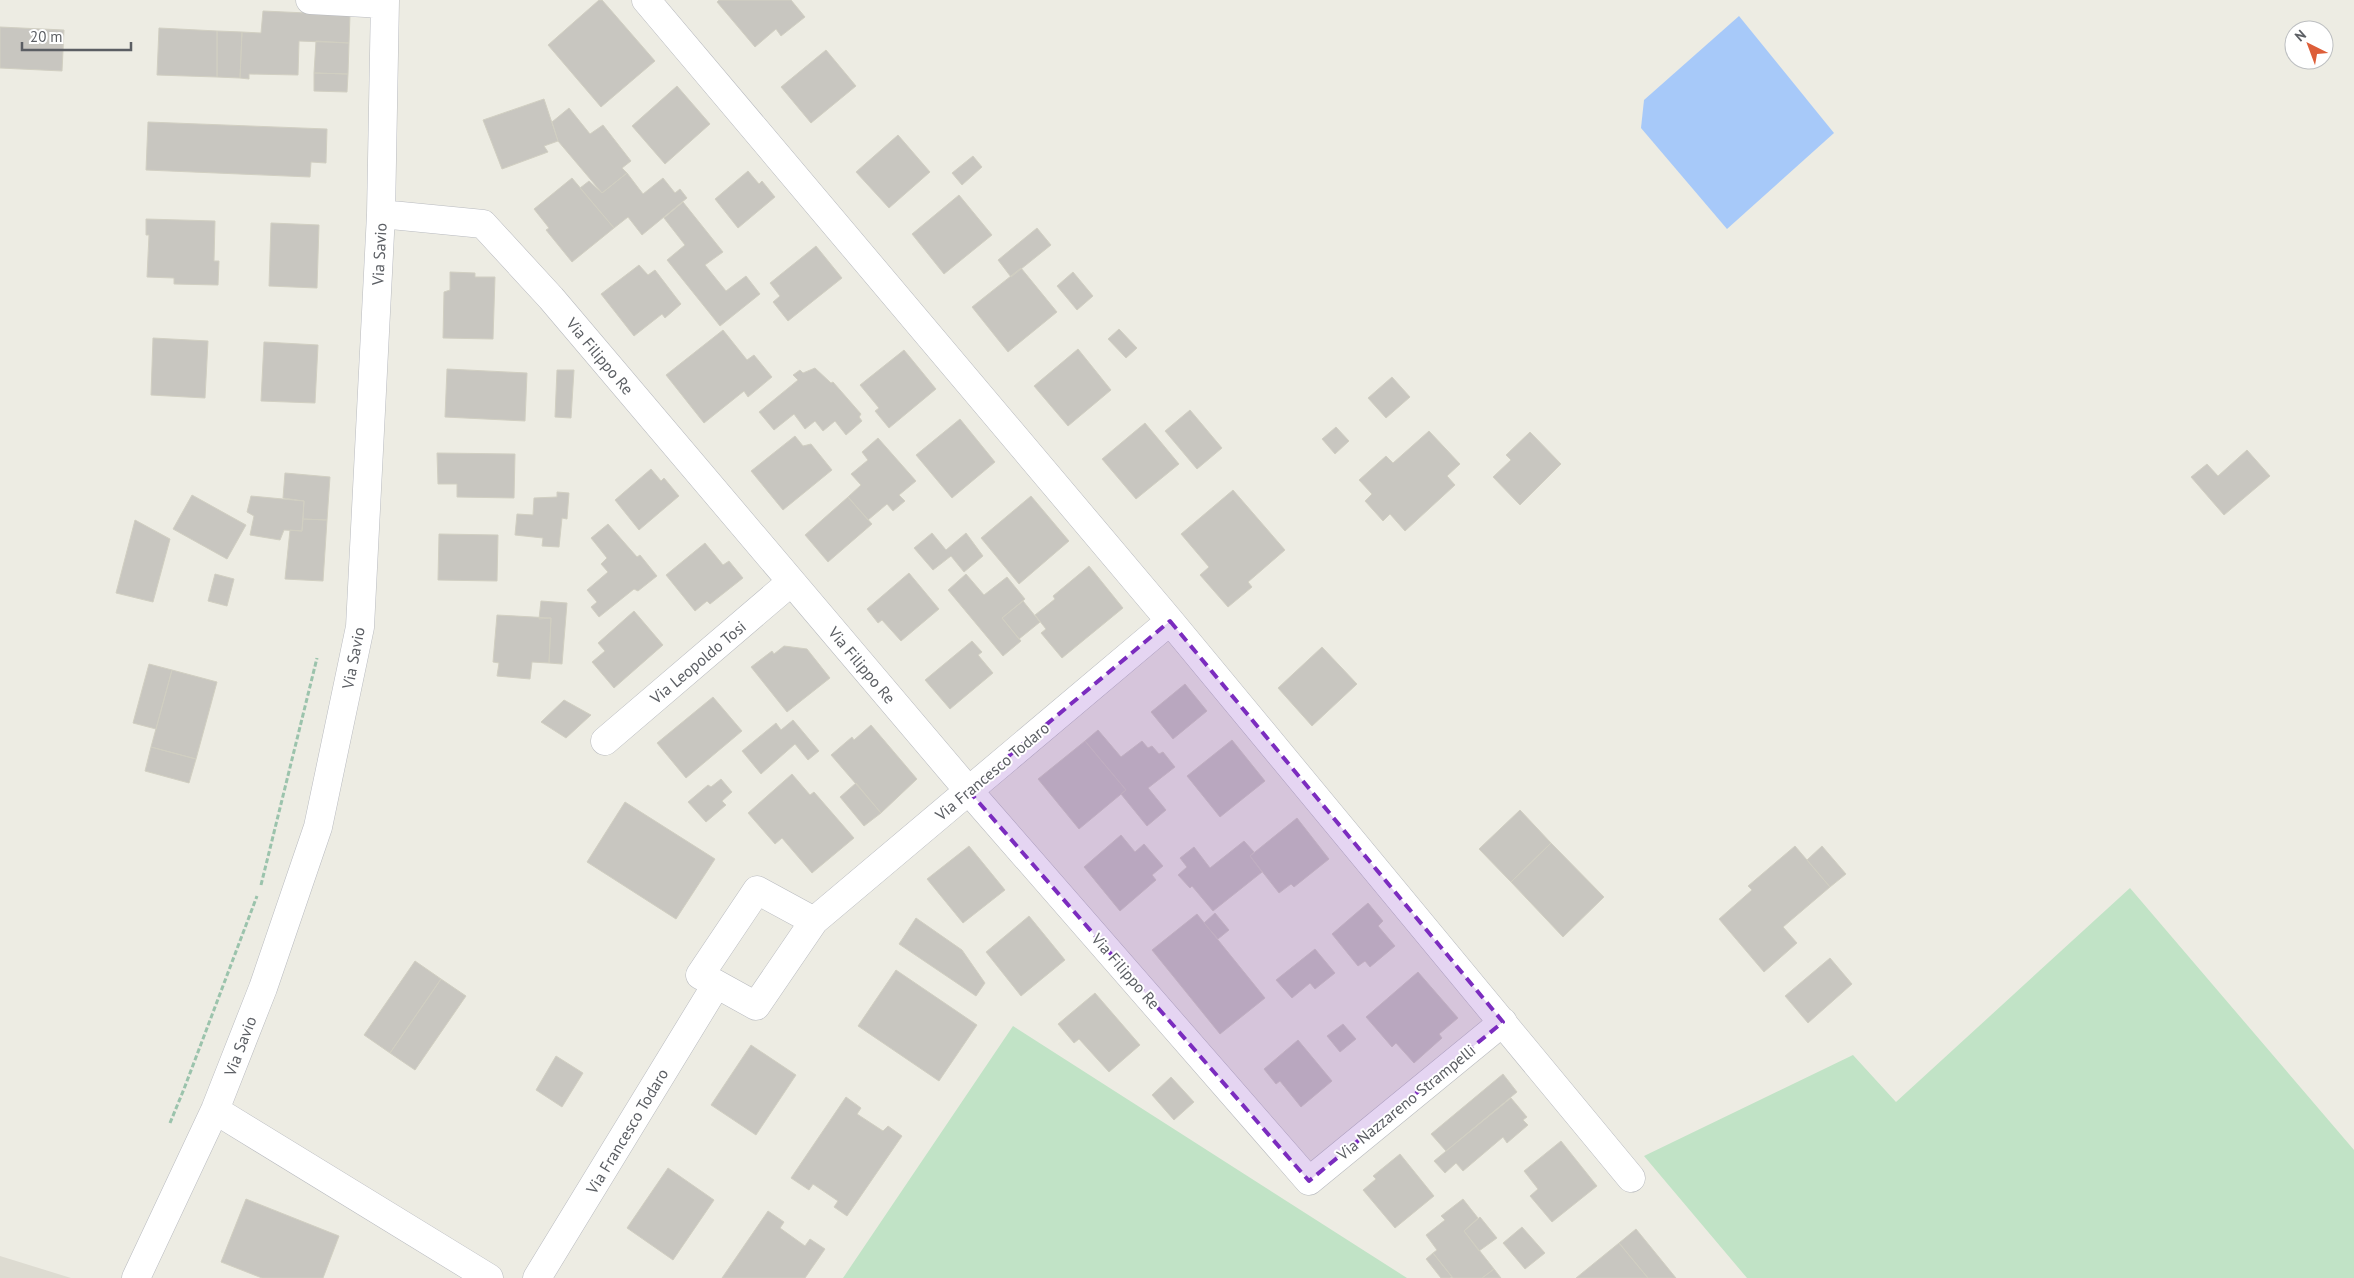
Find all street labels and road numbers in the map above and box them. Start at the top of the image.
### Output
street label: Via Savio [367,222,391,287]
street label: Via Filippo Re [561,313,638,398]
street label: Via Leopoldo Tosi [645,616,750,708]
street label: Via Filippo Re [823,622,900,707]
street label: Via Savio [337,625,369,692]
street label: Via Francesco Todaro [930,717,1053,825]
street label: Via Filippo Re [1087,928,1164,1013]
street label: Via Savio [219,1013,261,1080]
street label: Via Nazzareno Strampelli [1332,1040,1479,1165]
street label: Via Francesco Todaro [581,1065,672,1198]

